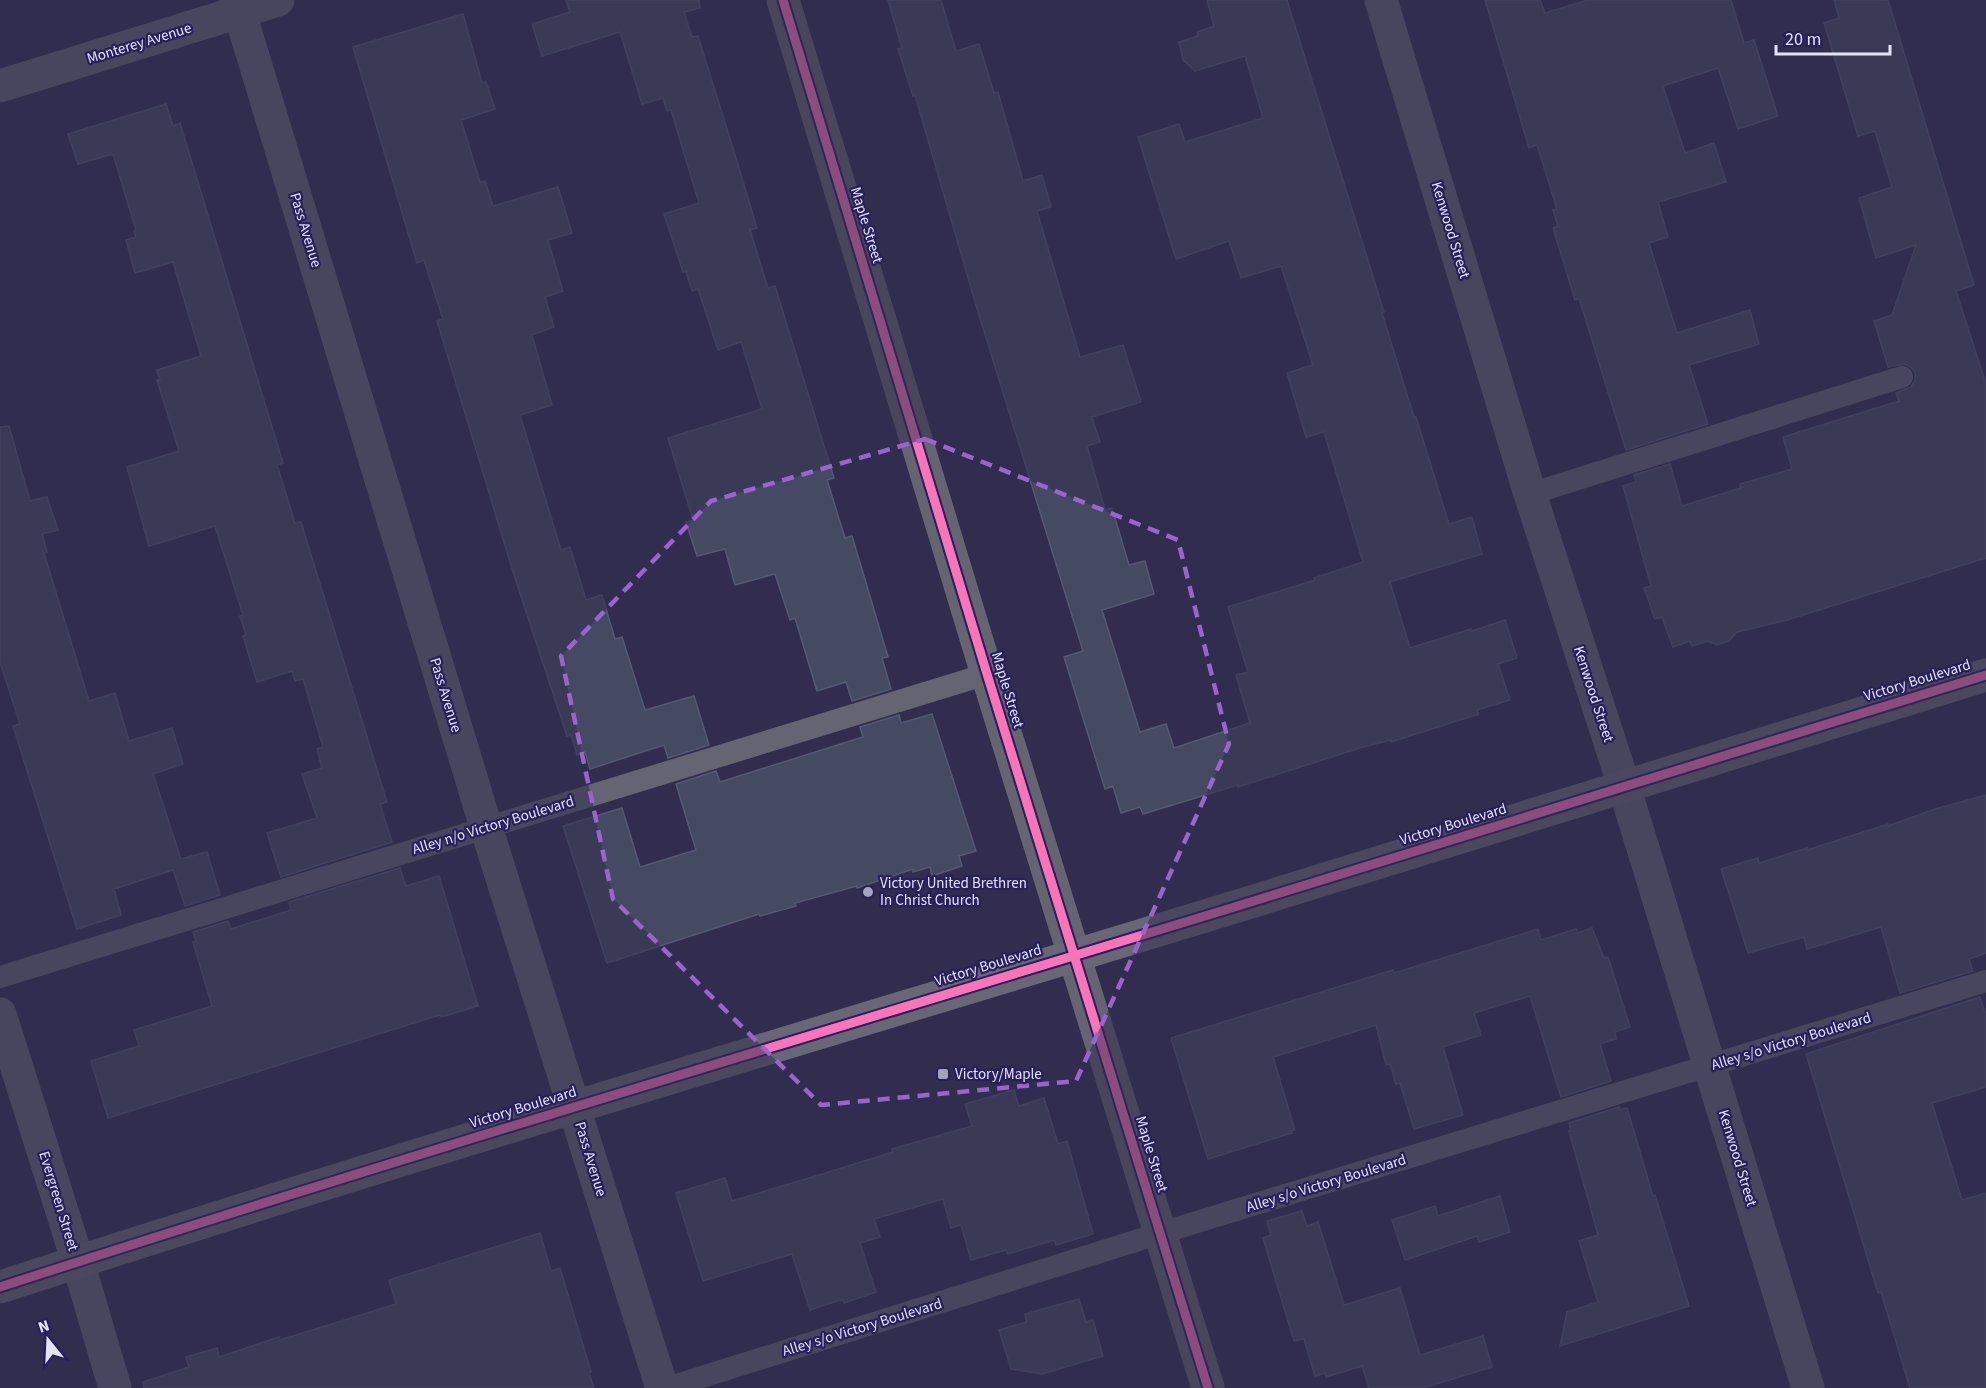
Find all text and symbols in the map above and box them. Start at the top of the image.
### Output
street label: Monterey Avenue [84,18,194,69]
scale bar [1776,18,1890,56]
text: 20 m [1785,27,1821,52]
street label: Kenwood Street [1426,179,1475,281]
street label: Maple Street [845,184,888,266]
street label: Pass Avenue [284,190,327,270]
street label: Kenwood Street [1568,643,1619,745]
street label: Maple Street [986,649,1029,731]
street label: Victory Boulevard [1861,654,1973,707]
street label: Pass Avenue [424,655,467,735]
street label: Alley n/o Victory Boulevard [410,791,577,860]
street label: Victory Boulevard [1397,798,1509,851]
place label: Victory United Brethren In Christ Church [880,873,1027,911]
marker: Victory United Brethren In Christ Church [861,885,875,899]
street label: Victory Boulevard [932,939,1044,992]
street label: Alley s/o Victory Boulevard [1709,1007,1874,1076]
place label: Victory/Maple [955,1064,1042,1085]
marker: Victory/Maple [936,1067,950,1081]
street label: Victory Boulevard [467,1081,579,1134]
street label: Kenwood Street [1713,1107,1762,1209]
street label: Maple Street [1130,1113,1173,1195]
street label: Pass Avenue [569,1119,612,1199]
street label: Evergreen Street [33,1149,84,1254]
street label: Alley s/o Victory Boulevard [1244,1149,1409,1218]
street label: Alley s/o Victory Boulevard [780,1293,945,1362]
north arrow [18,1310,78,1370]
text: N [35,1315,52,1339]

